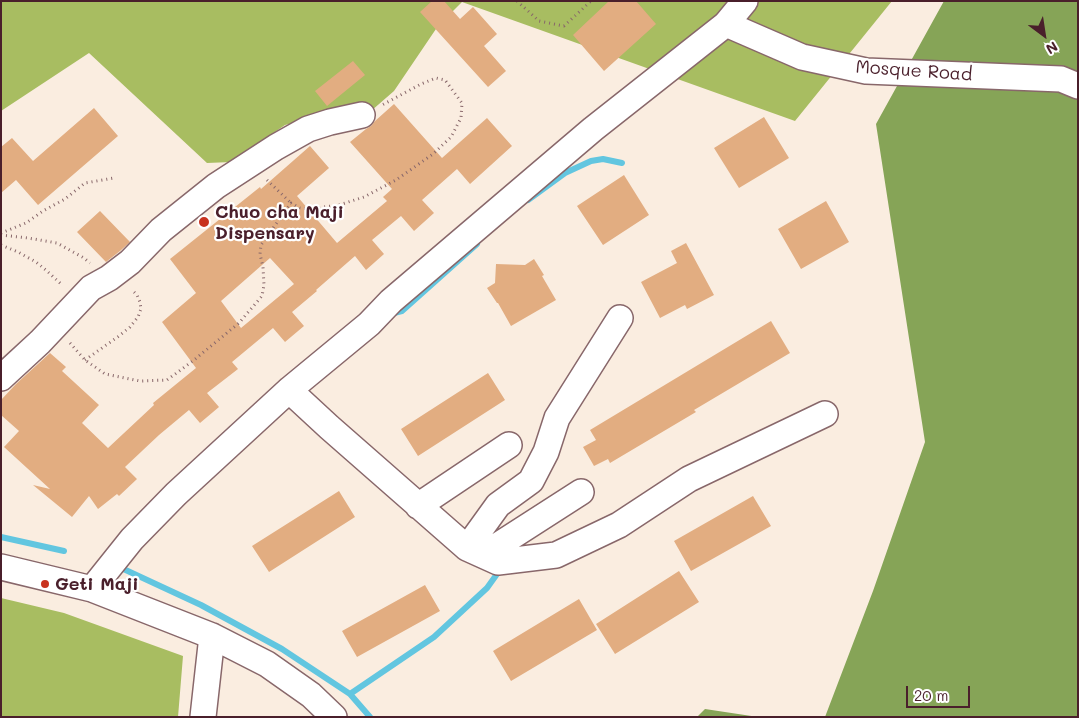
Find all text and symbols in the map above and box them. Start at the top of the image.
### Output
north arrow [1019,10,1069,60]
text: N [1043,37,1061,59]
street label: Mosque Road [855,56,973,86]
place label: Chuo cha Maji Dispensary [215,201,344,243]
marker: Chuo cha Maji Dispensary [197,215,211,229]
place label: Geti Maji [55,573,139,595]
marker: Geti Maji [39,578,51,590]
scale bar [909,676,973,708]
text: 20 m [914,685,948,705]

